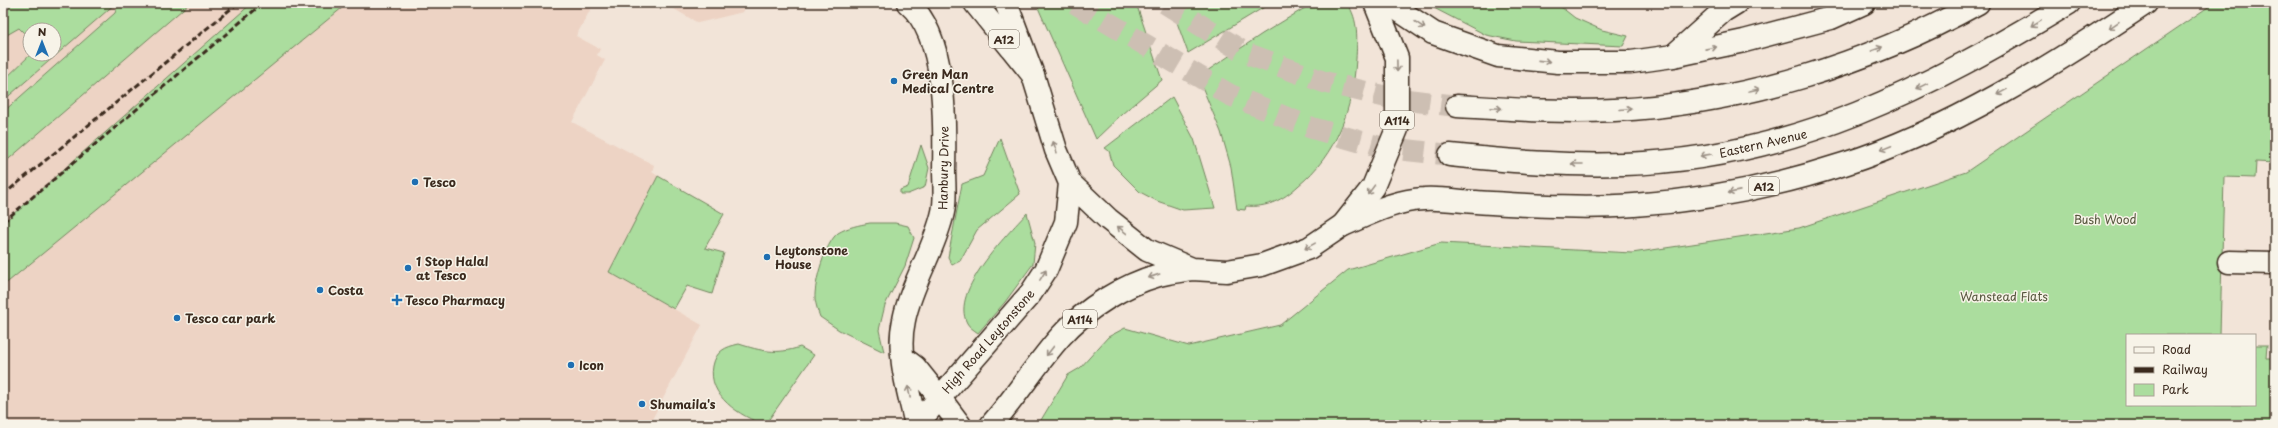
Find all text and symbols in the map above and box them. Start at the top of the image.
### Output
one-way arrow [1415,20,1426,29]
one-way arrow [2030,20,2042,28]
one-way arrow [2109,21,2120,29]
north arrow [22,22,62,62]
text: N [38,23,47,40]
road number: A12 [989,30,1019,48]
one-way arrow [1704,44,1717,52]
one-way arrow [1871,45,1883,53]
one-way arrow [1537,57,1550,65]
one-way arrow [1393,59,1401,72]
place label: Green Man Medical Centre [902,65,995,97]
marker: Green Man Medical Centre [889,76,899,86]
one-way arrow [1916,83,1928,90]
one-way arrow [1747,86,1760,94]
one-way arrow [1997,88,2009,96]
one-way arrow [1489,105,1502,112]
one-way arrow [1619,106,1632,113]
road number: A114 [1380,111,1414,129]
street label: Eastern Avenue [1717,124,1809,162]
street label: Hanbury Drive [933,126,953,210]
one-way arrow [1051,140,1058,153]
one-way arrow [1880,145,1892,153]
one-way arrow [1700,151,1713,159]
one-way arrow [1571,160,1584,168]
place label: Tesco [423,173,456,191]
marker: Tesco [410,177,420,187]
road number: A12 [1749,177,1779,195]
one-way arrow [1366,184,1375,195]
one-way arrow [1728,188,1741,196]
park label: Bush Wood [2073,210,2137,228]
one-way arrow [1116,226,1127,235]
place label: Leytonstone House [775,241,848,273]
one-way arrow [1304,242,1316,250]
place label: 1 Stop Halal at Tesco [416,252,488,284]
marker: Leytonstone House [762,252,772,262]
marker: 1 Stop Halal at Tesco [403,263,413,273]
one-way arrow [1039,269,1047,281]
one-way arrow [1148,273,1160,281]
place label: Costa [328,281,364,299]
marker: Costa [315,285,325,295]
street label: High Road Leytonstone [938,285,1039,397]
park label: Wanstead Flats [1960,287,2048,305]
place label: Tesco Pharmacy [405,291,505,309]
marker: Tesco Pharmacy [392,295,402,305]
place label: Tesco car park [185,309,276,327]
road number: A114 [1063,310,1097,328]
marker: Tesco car park [172,313,182,323]
legend [2126,334,2256,406]
text: Road [2162,340,2191,358]
one-way arrow [1045,345,1054,356]
place label: Icon [579,356,604,374]
marker: Icon [566,360,576,370]
text: Railway [2162,360,2208,378]
text: Park [2162,380,2189,398]
one-way arrow [904,386,912,399]
place label: Shumaila's [650,395,716,413]
marker: Shumaila's [637,399,647,409]

